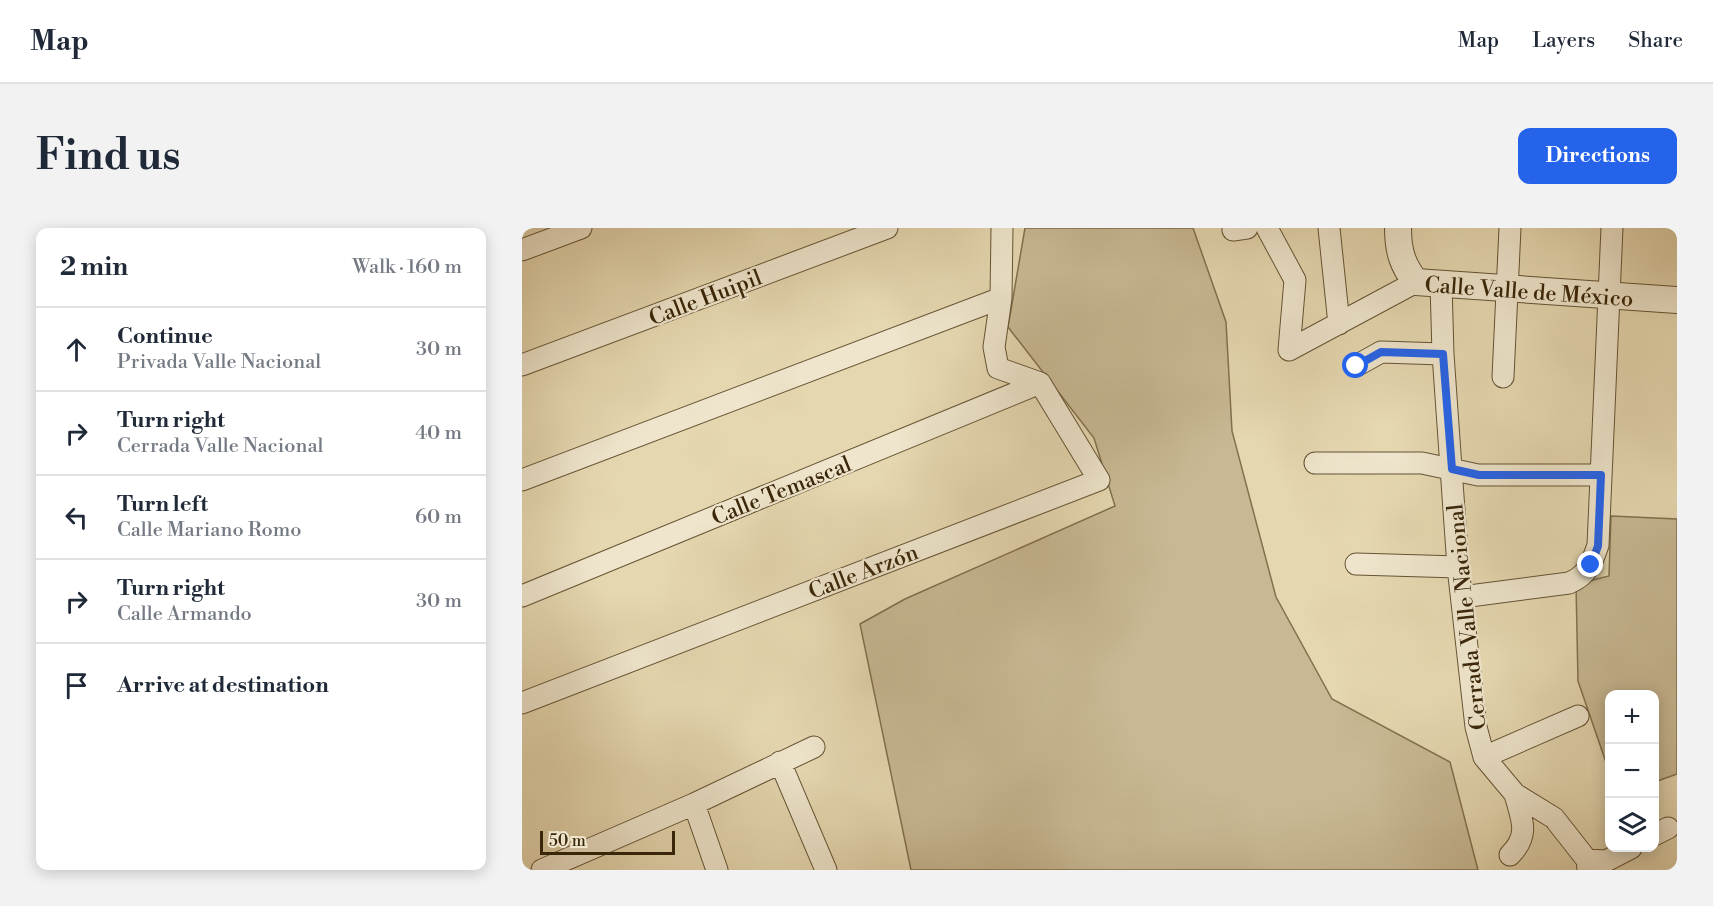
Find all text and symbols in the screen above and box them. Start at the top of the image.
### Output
text: Map [30,24,89,59]
text: Map [1458,28,1499,54]
text: Layers [1532,28,1595,54]
text: Share [1628,28,1683,54]
button: Directions [1518,128,1677,184]
text: Find us [36,130,180,183]
text: 2 min [60,251,128,283]
text: Walk · 160 m [352,255,462,280]
street label: Calle Huipil [645,264,766,332]
street label: Calle Valle de México [1424,272,1634,313]
text: Continue [117,323,213,350]
icon: ahead [60,333,93,366]
text: 30 m [416,337,462,362]
text: Privada Valle Nacional [117,350,321,375]
route start [1342,352,1368,378]
text: Turn right [117,407,225,434]
icon: right [60,417,93,450]
text: 40 m [415,421,462,446]
text: Cerrada Valle Nacional [117,434,324,459]
street label: Calle Temascal [708,451,856,532]
text: Turn left [117,491,208,518]
icon: left [60,501,93,534]
street label: Cerrada Valle Nacional [1442,502,1493,731]
text: 60 m [415,505,462,530]
text: Calle Mariano Romo [117,518,301,543]
street label: Calle Arzón [805,539,922,606]
route end [1577,551,1603,577]
text: Turn right [117,575,225,602]
icon: right [60,585,93,618]
text: 30 m [416,589,462,614]
text: Calle Armando [117,602,252,627]
icon: arrive [60,669,93,702]
text: Arrive at destination [117,672,329,699]
map controls [1605,690,1659,852]
button: + [1605,690,1659,744]
button: − [1605,744,1659,798]
button: layers [1605,798,1659,852]
scale bar [540,828,675,856]
text: 50 m [549,831,586,851]

